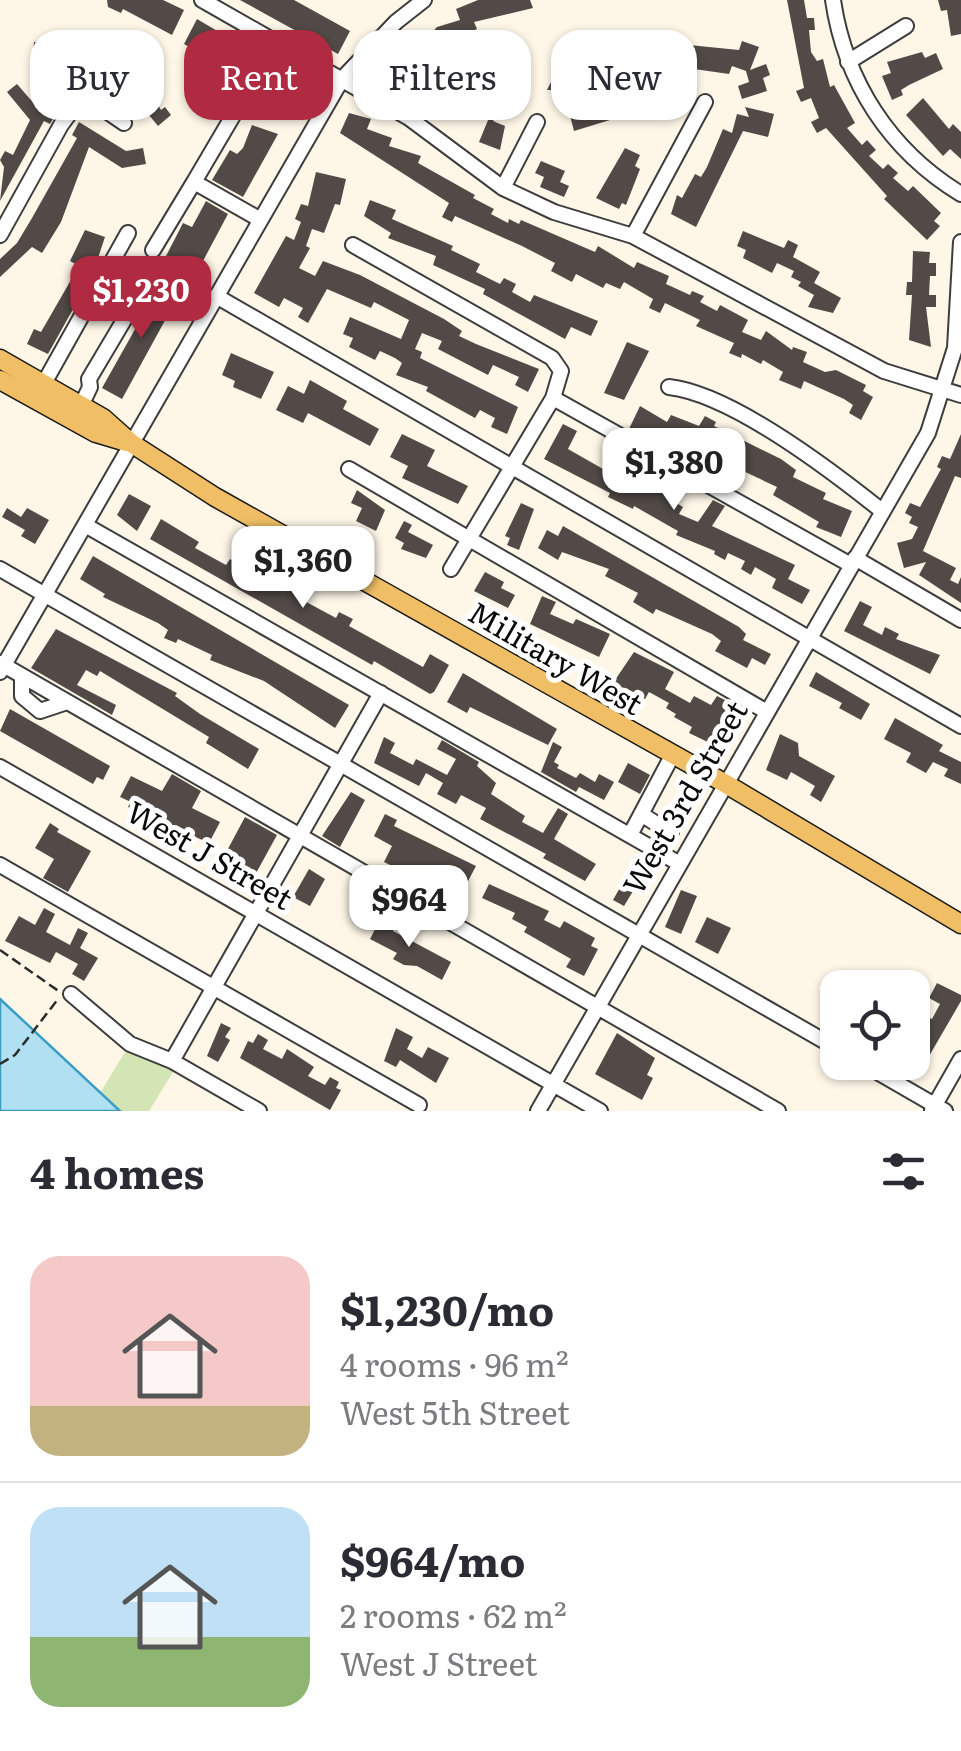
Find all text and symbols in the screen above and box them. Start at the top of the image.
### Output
chip: Buy [30,30,164,120]
chip: Rent [184,30,333,120]
chip: Filters [353,30,531,120]
chip: New [551,30,697,120]
pin: $1,230 [60,256,222,341]
text: $1,230 [92,264,190,312]
pin: $1,380 [593,428,755,513]
text: $1,380 [624,436,724,484]
pin: $1,360 [222,526,384,611]
text: $1,360 [254,534,352,582]
street label: Military West [461,589,652,724]
street label: West 3rd Street [610,692,757,901]
street label: West J Street [119,788,302,919]
pin: $964 [350,865,468,950]
text: $964 [371,873,447,921]
map controls [820,970,930,1080]
button: locate [820,970,930,1080]
text: 4 homes [30,1140,204,1202]
icon: filters [876,1144,931,1199]
text: $1,230/mo [340,1277,554,1339]
icon: home [110,1296,230,1416]
text: 4 rooms · 96 m² [340,1339,569,1387]
text: West 5th Street [340,1387,570,1435]
text: $964/mo [340,1528,525,1590]
icon: home [110,1547,230,1667]
text: 2 rooms · 62 m² [340,1590,567,1638]
text: West J Street [340,1638,537,1686]

